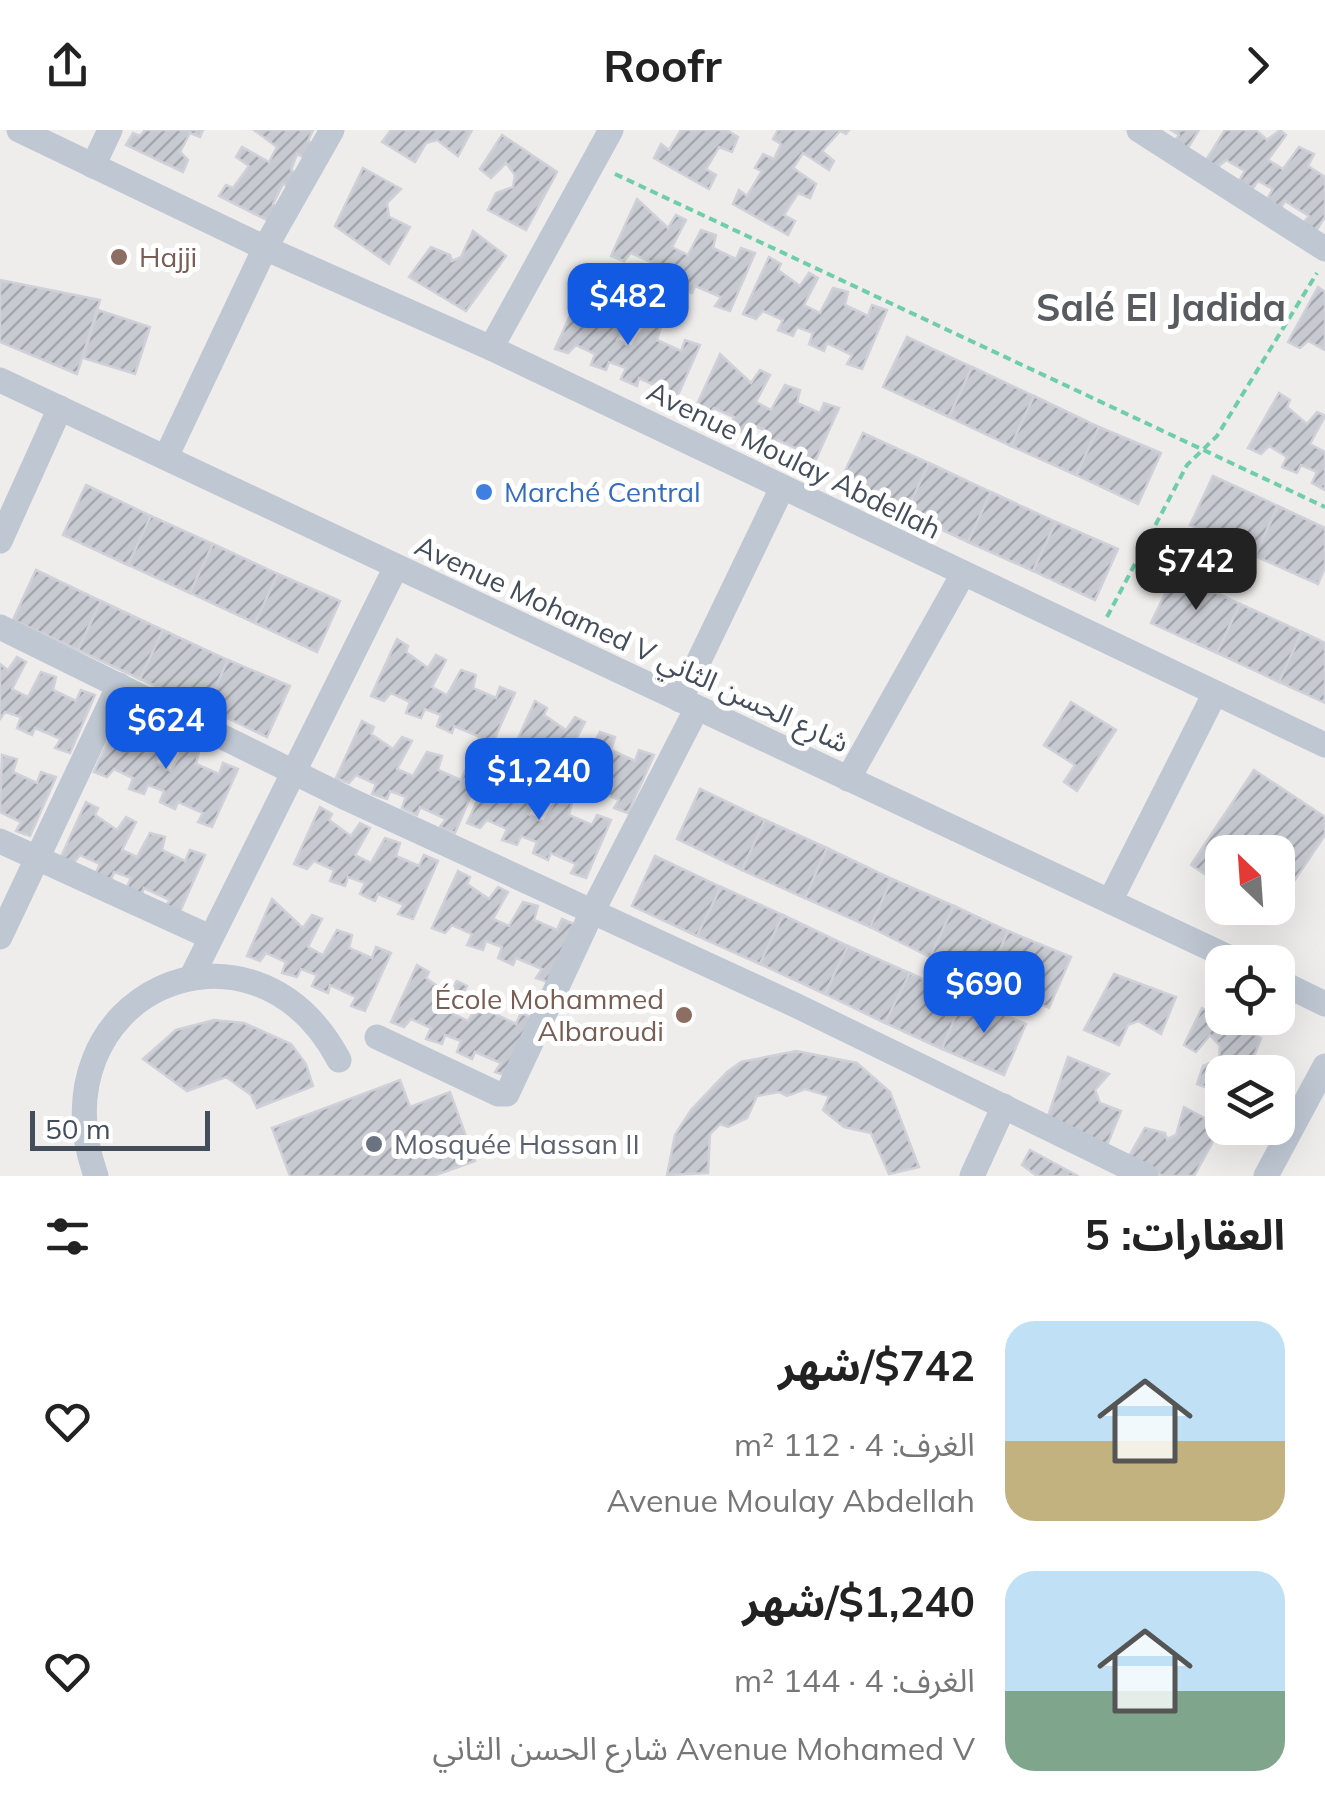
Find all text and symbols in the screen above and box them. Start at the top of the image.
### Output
text: Roofr [603,37,722,93]
icon: share [40,38,95,93]
icon: forward [1230,38,1285,93]
place label: Hajji [139,239,197,274]
marker: Hajji [108,246,130,268]
pin: $482 [569,263,687,348]
text: $482 [590,275,666,315]
district label: Salé El Jadida [1036,283,1286,331]
street label: Avenue Moulay Abdellah [642,373,947,546]
place label: Marché Central [504,474,701,509]
marker: Marché Central [473,481,495,503]
street label: Avenue Mohamed V شارع الحسن الثاني [408,527,855,764]
pin: $742 [1137,528,1255,613]
text: $742 [1158,540,1234,580]
pin: $624 [107,687,225,772]
text: $624 [128,699,204,739]
pin: $1,240 [458,738,620,823]
text: $1,240 [487,750,591,790]
north arrow [1205,835,1295,925]
map controls [1205,835,1295,1145]
button: locate [1205,945,1295,1035]
pin: $690 [925,951,1043,1036]
text: $690 [946,963,1022,1003]
place label: École Mohammed Albaroudi [434,981,664,1048]
marker: École Mohammed Albaroudi [673,1004,695,1026]
button: layers [1205,1055,1295,1145]
scale bar [30,1106,210,1150]
text: 50 m [45,1111,111,1146]
place label: Mosquée Hassan II [394,1126,640,1161]
marker: Mosquée Hassan II [363,1133,385,1155]
text: العقارات: 5 [1085,1208,1285,1261]
icon: filters [40,1209,95,1264]
text: $742/شهر [778,1339,975,1392]
icon: home [1085,1361,1205,1481]
icon: heart [40,1394,95,1449]
text: الغرف: 4 · 112 m² [734,1424,975,1464]
text: Avenue Moulay Abdellah [606,1480,975,1520]
text: $1,240/شهر [743,1575,975,1628]
icon: home [1085,1611,1205,1731]
icon: heart [40,1644,95,1699]
text: الغرف: 4 · 144 m² [734,1660,975,1700]
text: Avenue Mohamed V شارع الحسن الثاني [432,1728,975,1768]

